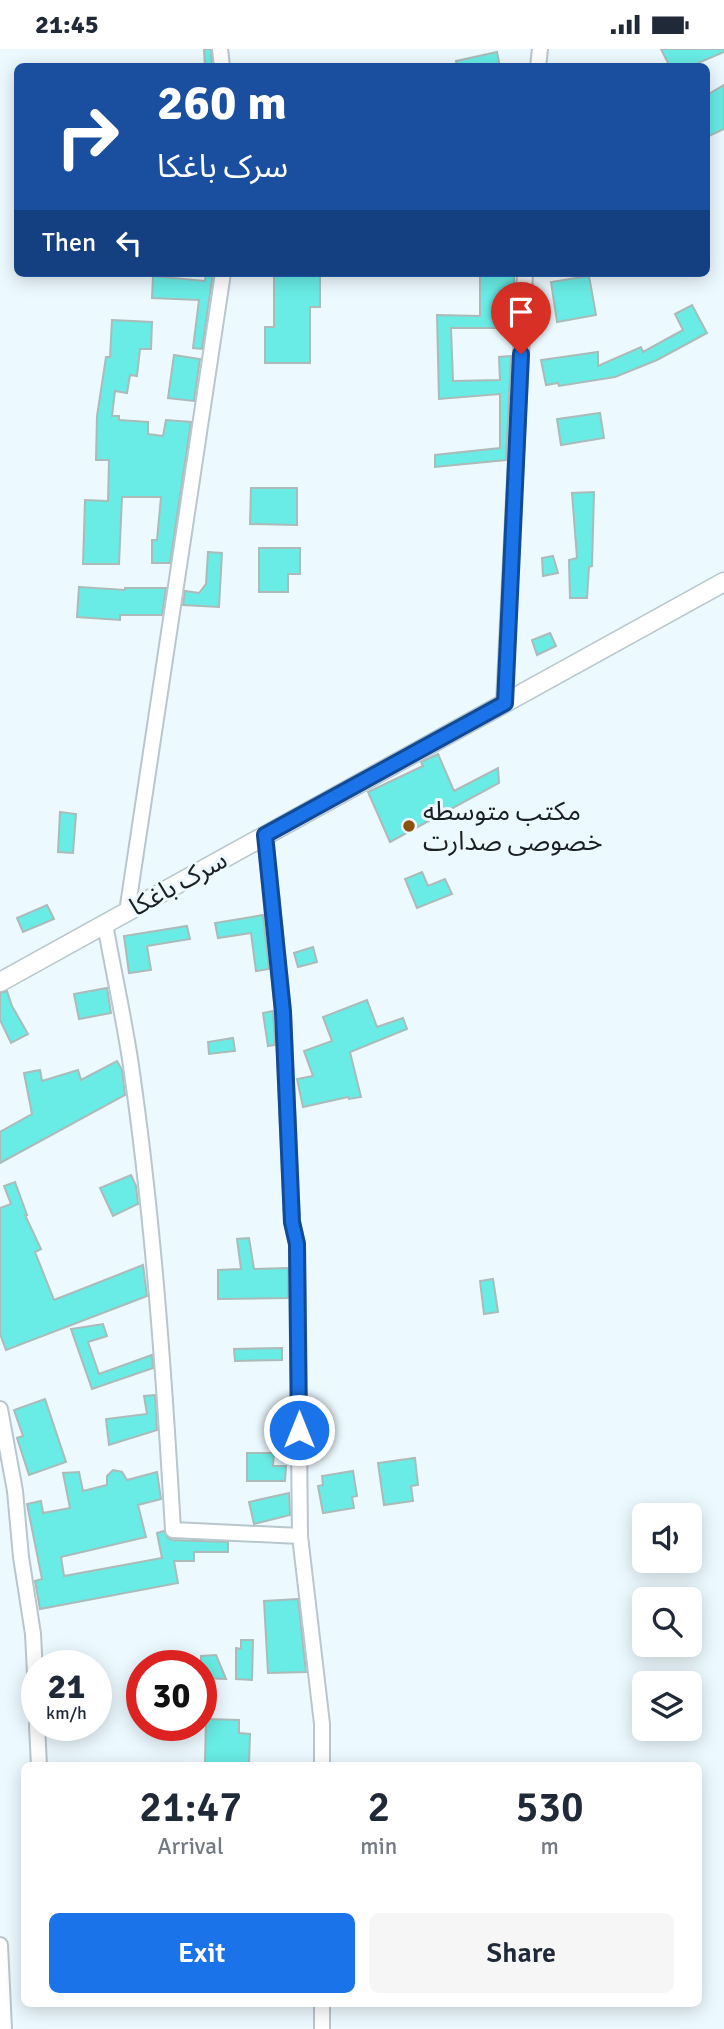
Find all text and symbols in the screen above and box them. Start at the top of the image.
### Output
text: 21:45 [35,9,99,41]
text: 260 m [157,73,287,133]
icon: right [42,91,133,182]
text: سرک باغکا [157,147,288,186]
icon: left [110,224,148,262]
text: Then [42,227,96,259]
pin [491,282,551,354]
icon: arrive [502,293,540,331]
place label: مکتب متوسطه خصوصی صدارت [423,796,602,858]
marker: مکتب متوسطه خصوصی صدارت [401,818,417,834]
street label: سرک باغکا [124,844,233,924]
position arrow [262,1393,336,1467]
map controls [632,1503,702,1741]
button: sound [632,1503,702,1573]
button: search [632,1587,702,1657]
speed limit sign: 30 [126,1650,217,1741]
text: 21 [48,1665,85,1708]
button: layers [632,1671,702,1741]
text: km/h [46,1702,87,1724]
text: 21:47 [139,1782,242,1833]
text: 2 [367,1782,390,1833]
text: 530 [516,1782,584,1833]
text: Arrival [157,1832,224,1861]
text: min [360,1832,397,1861]
text: m [540,1832,559,1861]
button: Exit [49,1913,355,1993]
button: Share [369,1913,674,1993]

